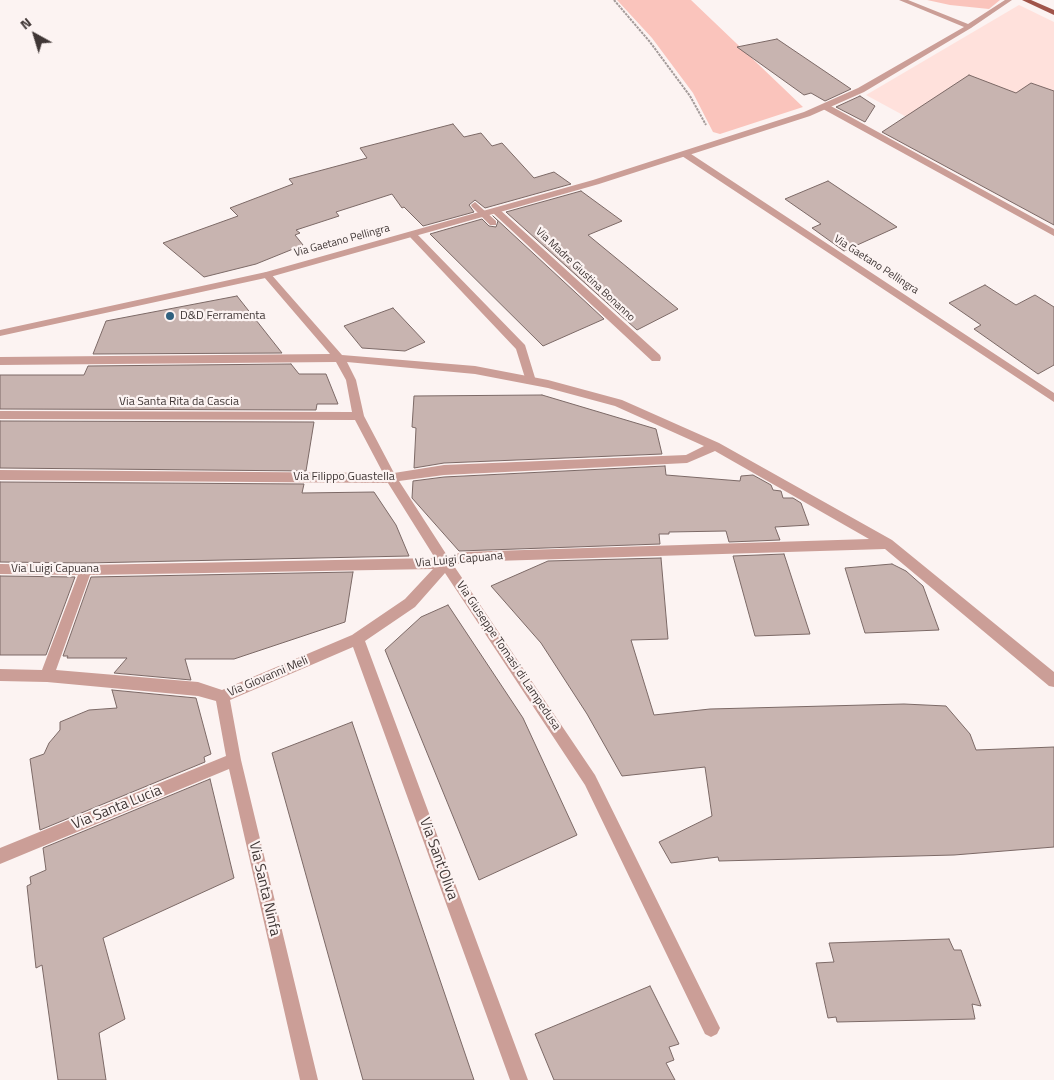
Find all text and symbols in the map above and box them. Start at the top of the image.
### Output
north arrow [10,10,60,60]
text: N [15,12,36,34]
street label: Via Gaetano Pellingra [293,222,391,260]
street label: Via Madre Giustina Bonanno [533,226,637,324]
street label: Via Gaetano Pellingra [831,233,921,297]
place label: D&D Ferramenta [180,309,266,323]
marker: D&D Ferramenta [164,310,176,322]
street label: Via Santa Rita da Cascia [119,395,239,409]
street label: Via Filippo Guastella [293,470,395,484]
street label: Via Luigi Capuana [414,549,504,571]
street label: Via Luigi Capuana [11,562,99,576]
street label: Via Giuseppe Tomasi di Lampedusa [453,579,563,733]
street label: Via Giovanni Meli [226,654,310,700]
street label: Via Santa Lucia [70,782,164,834]
street label: Via Sant'Oliva [415,815,461,903]
street label: Via Santa Ninfa [244,840,284,938]

